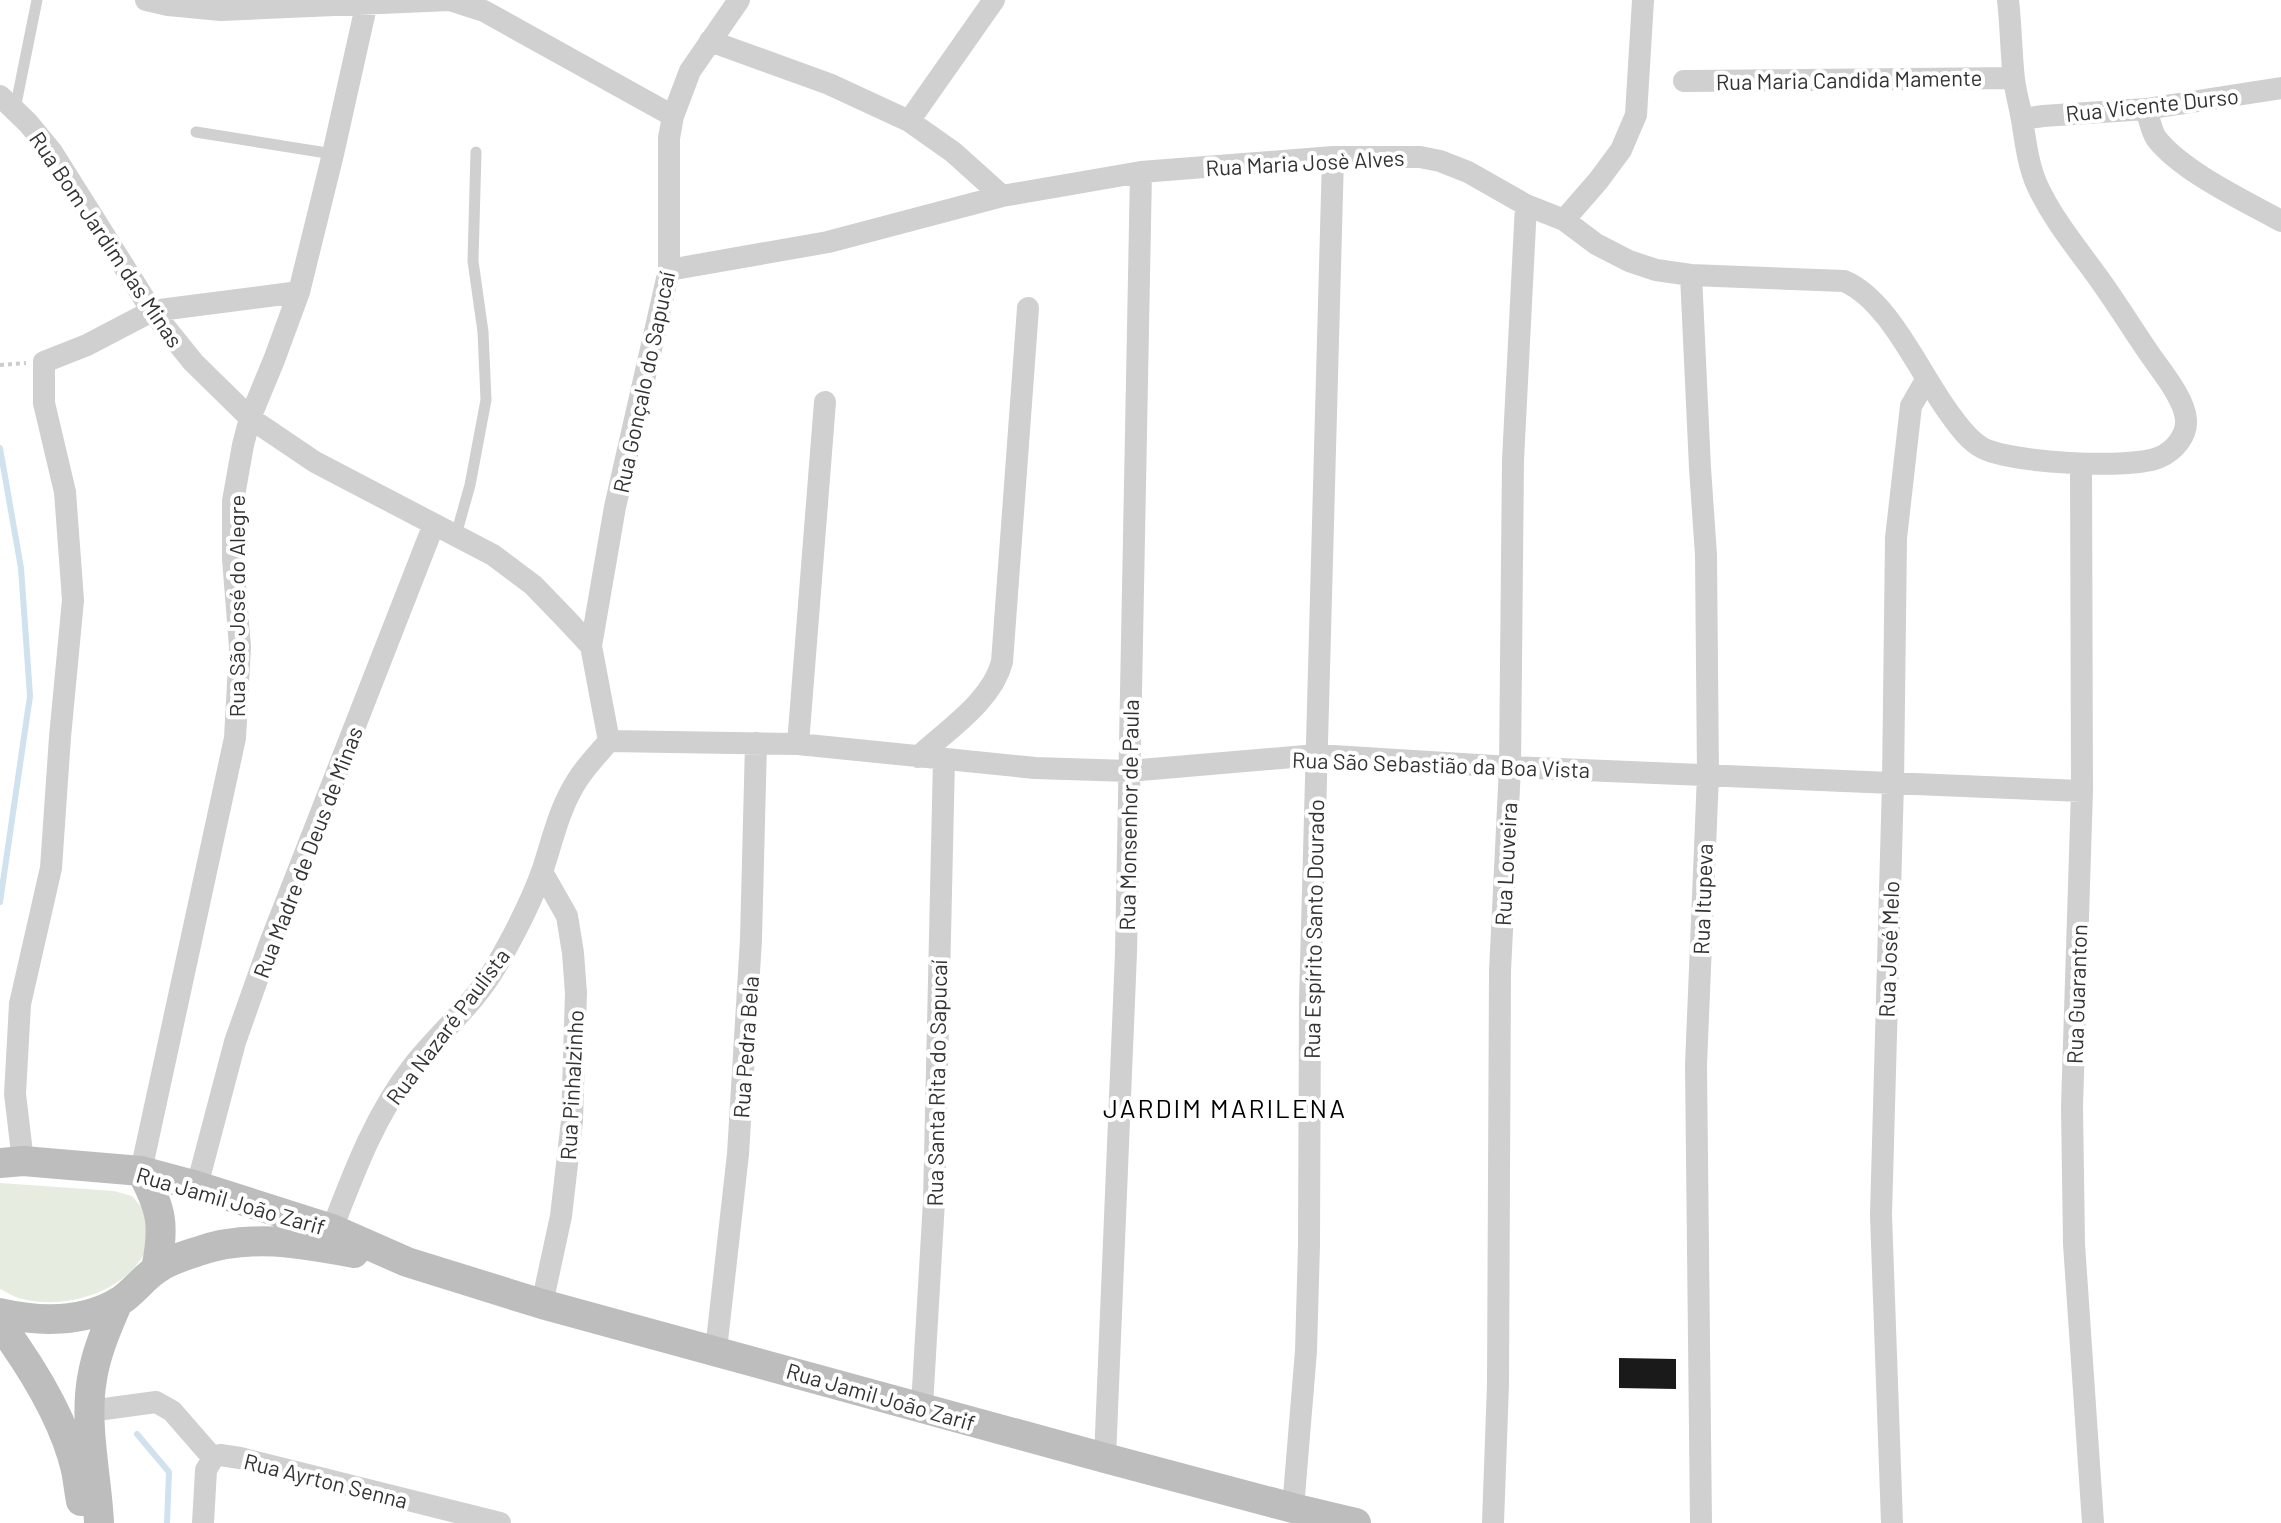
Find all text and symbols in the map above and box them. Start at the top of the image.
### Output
street label: Rua Maria Candida Mamente [1716,64,1982,94]
street label: Rua Vicente Durso [2064,82,2240,126]
street label: Rua Bom Jardim das Minas [25,126,189,352]
street label: Rua Maria Josè Alves [1205,144,1405,180]
street label: Rua Gonçalo do Sapucaí [607,268,679,495]
street label: Rua São José do Alegre [223,495,249,717]
street label: Rua Monsenhor de Paula [1113,699,1143,931]
street label: Rua Madre de Deus de Minas [247,723,367,981]
street label: Rua São Sebastião da Boa Vista [1292,746,1590,782]
street label: Rua Espírito Santo Dourado [1298,799,1328,1059]
street label: Rua Louveira [1489,802,1521,926]
street label: Rua Itupeva [1687,843,1717,955]
street label: Rua José Melo [1873,880,1903,1018]
street label: Rua Guaranton [2061,924,2091,1064]
street label: Rua Nazaré Paulista [380,943,514,1109]
street label: Rua Santa Rita do Sapucaí [921,959,951,1207]
street label: Rua Pedra Bela [727,975,763,1119]
street label: Rua Pinhalzinho [554,1009,588,1161]
district label: JARDIM MARILENA [1103,1092,1347,1123]
street label: Rua Jamil João Zarif [134,1161,328,1239]
street label: Rua Jamil João Zarif [784,1357,978,1435]
street label: Rua Ayrton Senna [242,1447,410,1513]

